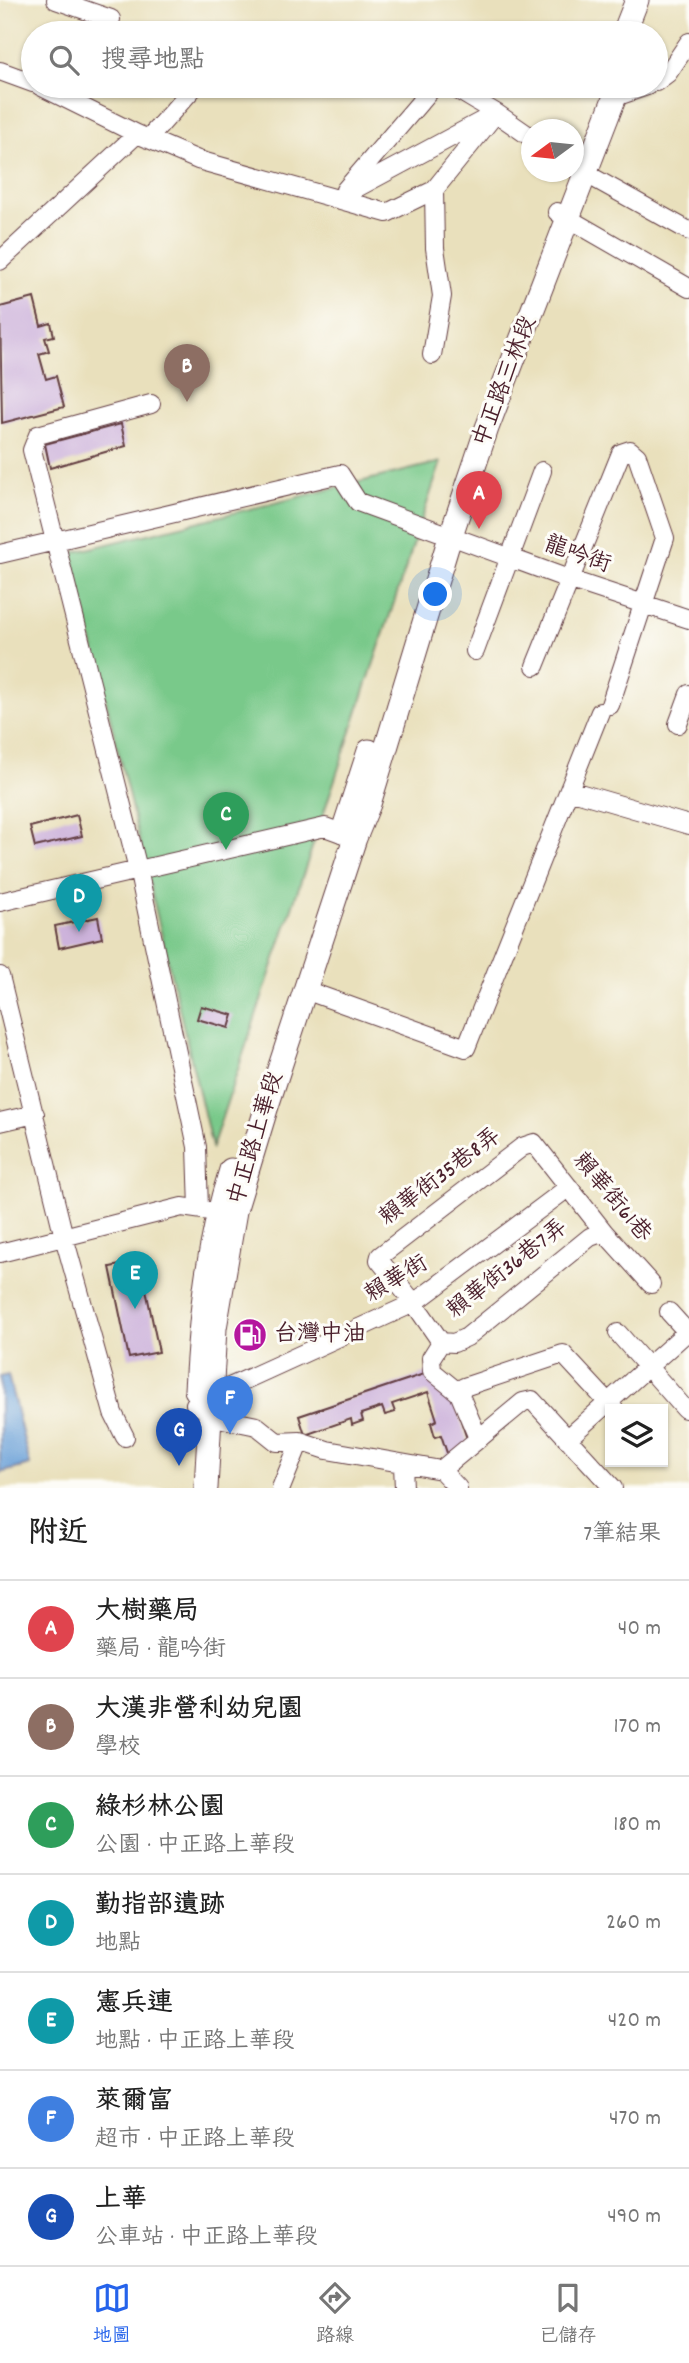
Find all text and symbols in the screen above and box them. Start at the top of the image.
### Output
search box [21,21,668,98]
icon: search [45,41,83,79]
text: 搜尋地點 [101,43,205,80]
north arrow [521,119,584,182]
street label: 中正路三林段 [466,312,546,452]
pin: B [164,344,210,402]
pin: A [456,471,502,529]
street label: 龍吟街 [539,529,615,583]
your location [418,577,452,611]
pin: C [203,792,249,850]
pin: D [56,874,102,932]
street label: 中正路上華段 [221,1068,293,1210]
street label: 賴華街35巷8弄 [373,1121,509,1235]
street label: 賴華街61巷 [564,1146,659,1251]
street label: 賴華街36巷7弄 [441,1212,575,1328]
street label: 賴華街 [359,1248,435,1312]
pin: E [112,1251,158,1309]
fuel station icon: 台灣中油 [231,1316,269,1354]
place label: 台灣中油 [274,1319,366,1352]
pin: F [207,1376,253,1434]
map controls [605,1404,668,1467]
button: layers [605,1404,668,1467]
pin: G [156,1408,202,1466]
text: 附近 [28,1514,88,1557]
text: 7筆結果 [583,1519,661,1552]
text: 大樹藥局 [95,1594,199,1631]
text: A [45,1613,57,1646]
text: 40 m [618,1613,661,1646]
text: 藥局 · 龍吟街 [95,1634,226,1667]
text: 大漢非營利幼兒園 [95,1692,303,1729]
text: B [46,1711,56,1744]
text: 170 m [614,1711,661,1744]
text: 學校 [95,1732,141,1765]
text: 綠杉林公園 [95,1790,225,1827]
text: C [45,1809,57,1842]
text: 180 m [613,1809,661,1842]
text: 公園 · 中正路上華段 [95,1830,295,1863]
text: 勤指部遺跡 [95,1888,225,1925]
text: D [45,1907,57,1940]
text: 260 m [606,1907,661,1940]
text: 地點 [95,1928,141,1961]
text: 憲兵連 [95,1986,173,2023]
text: E [46,2005,56,2038]
text: 420 m [608,2005,661,2038]
text: 地點 · 中正路上華段 [95,2026,295,2059]
text: 萊爾富 [95,2084,173,2121]
text: F [46,2103,56,2136]
text: 470 m [609,2103,661,2136]
text: 超市 · 中正路上華段 [95,2124,295,2157]
text: 上華 [95,2182,147,2219]
text: G [45,2201,57,2234]
text: 490 m [607,2201,661,2234]
text: 公車站 · 中正路上華段 [95,2222,318,2255]
tab: 地圖 [93,2279,131,2351]
tab: 路線 [316,2279,354,2351]
tab: 已儲存 [539,2279,596,2351]

